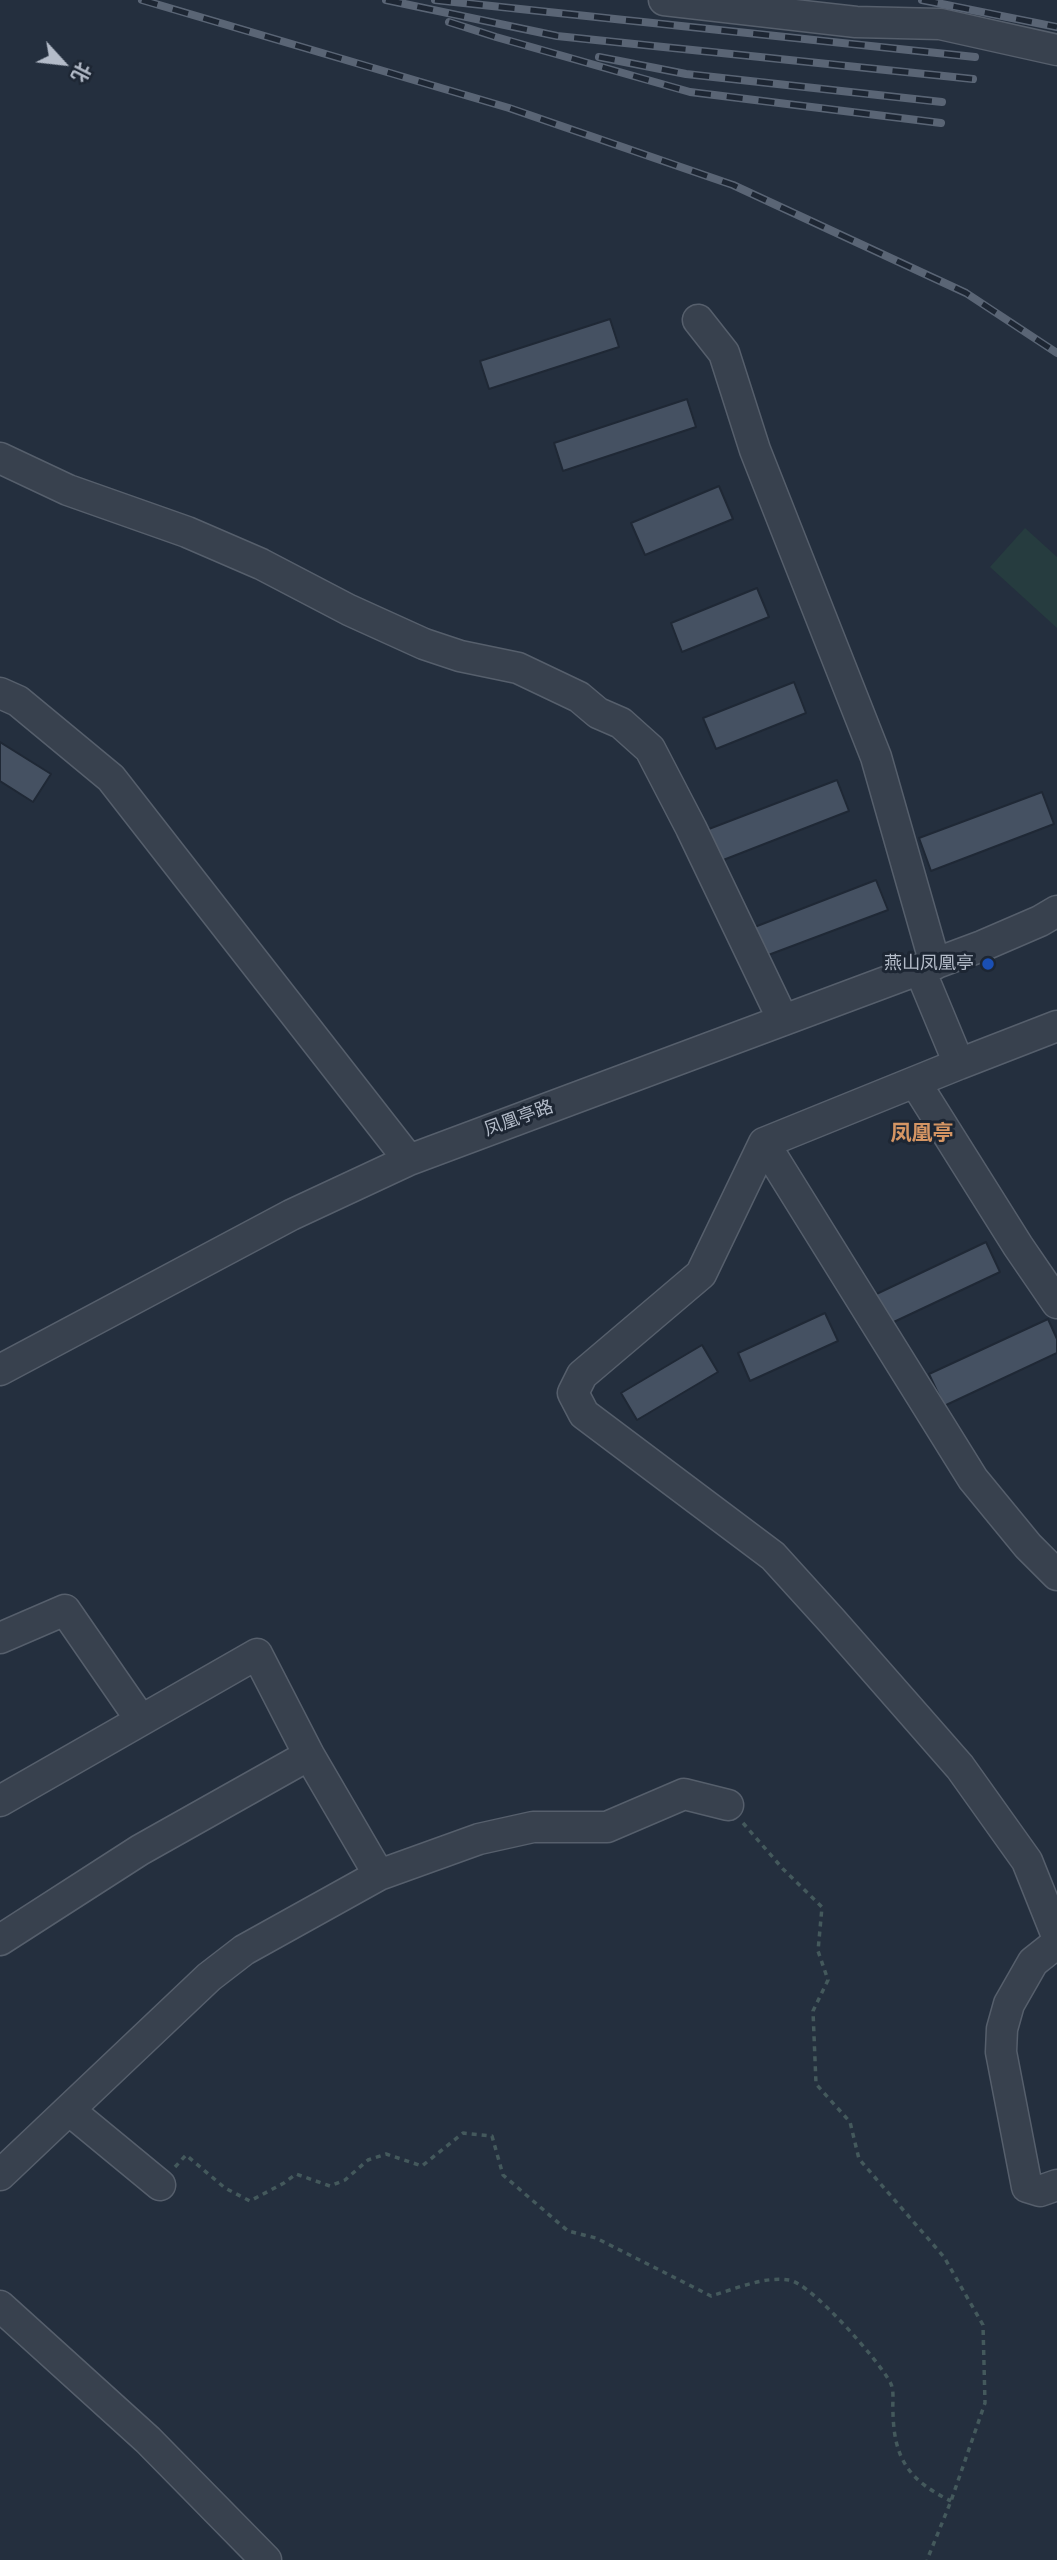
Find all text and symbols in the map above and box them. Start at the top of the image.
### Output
north arrow [28,28,98,98]
text: 北 [68,59,96,86]
place label: 燕山凤凰亭 [884,953,974,975]
marker: 燕山凤凰亭 [980,956,996,972]
street label: 凤凰亭路 [481,1097,557,1141]
district label: 凤凰亭 [891,1122,953,1148]

